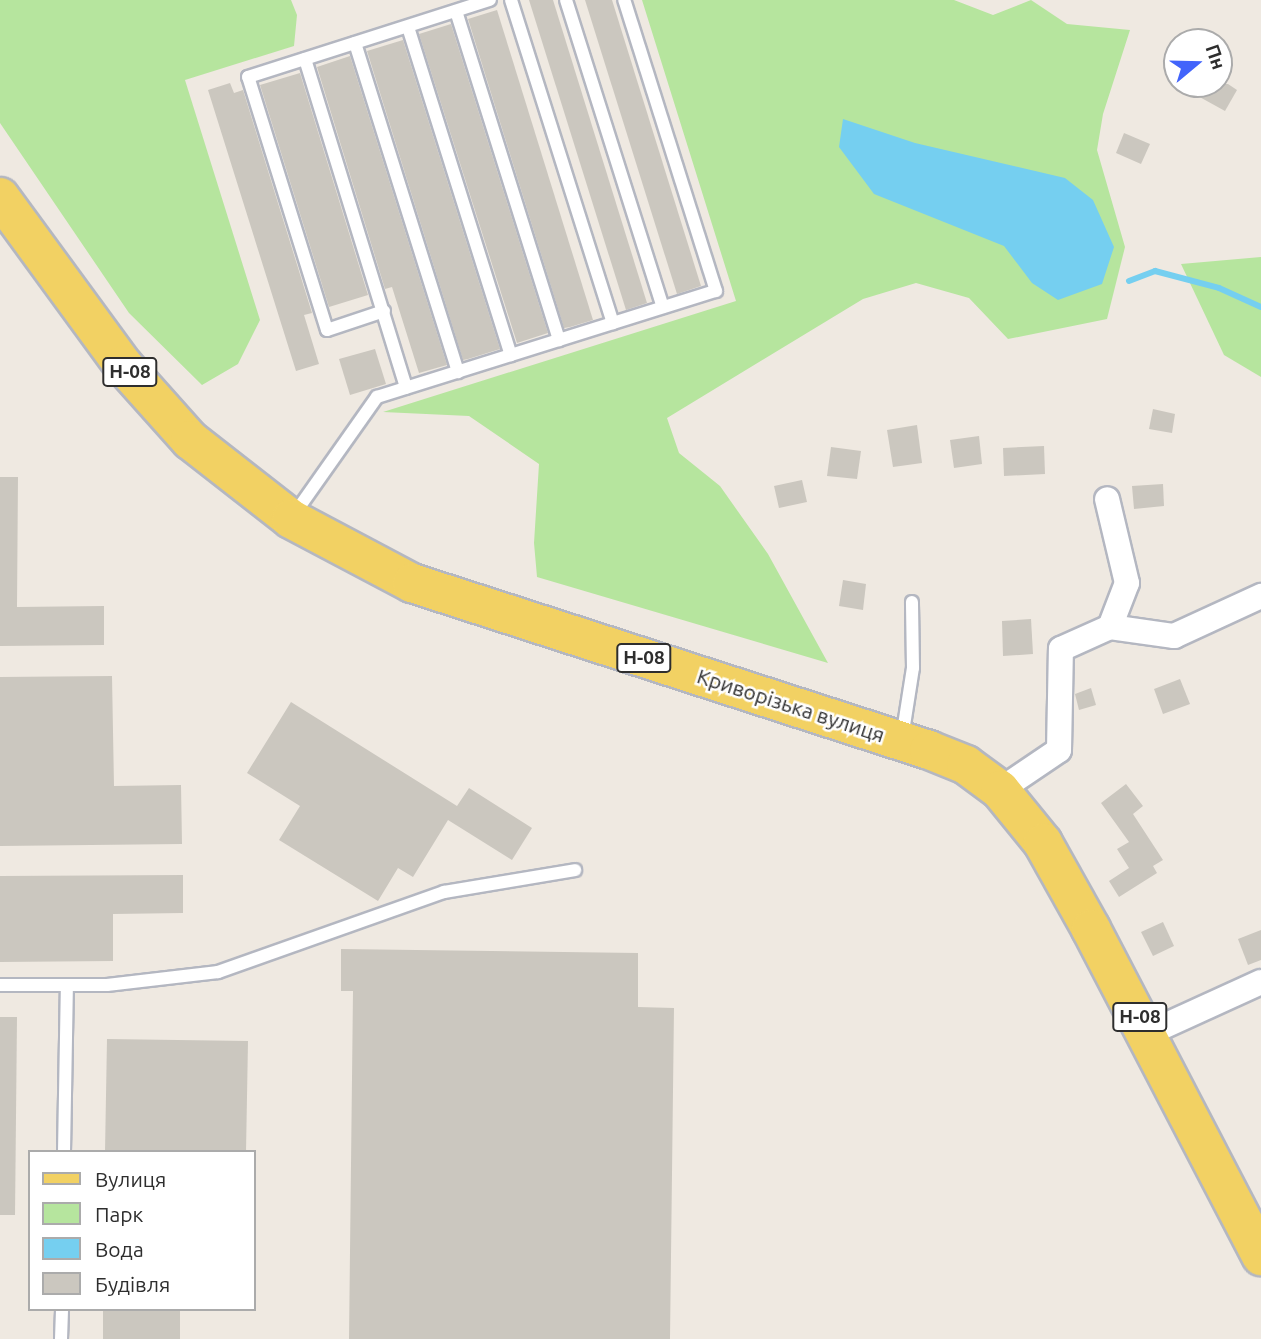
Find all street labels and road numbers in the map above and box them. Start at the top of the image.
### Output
road number: Н-08 [102,356,158,388]
road number: Н-08 [616,642,672,674]
street label: Криворізька вулиця [694,663,888,747]
road number: Н-08 [1112,1001,1168,1032]

